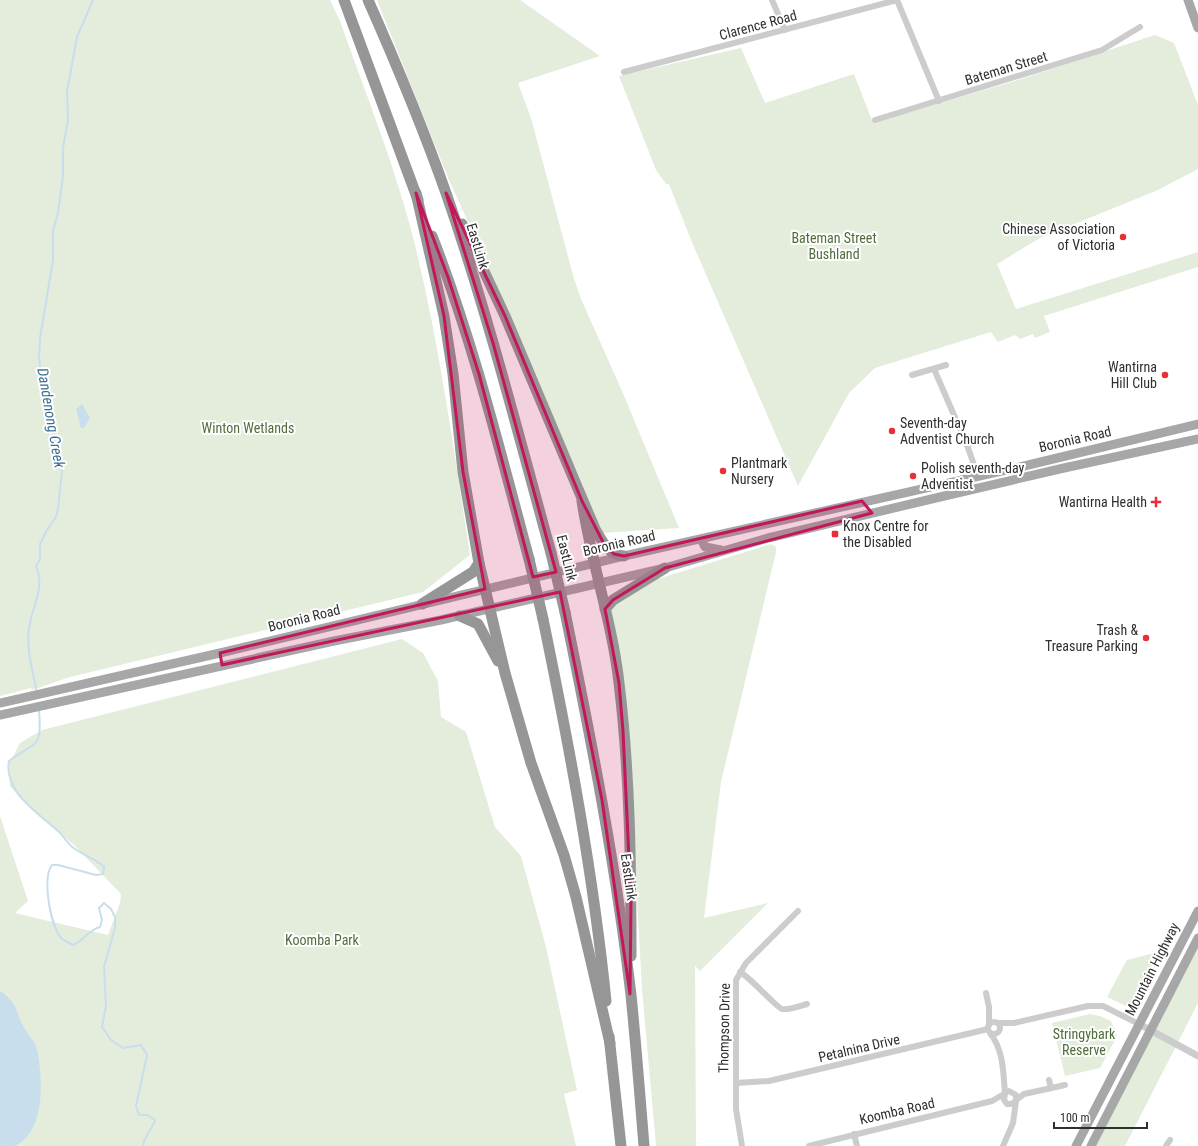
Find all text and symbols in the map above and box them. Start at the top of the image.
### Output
street label: Clarence Road [717,7,799,43]
street label: Bateman Street [963,48,1049,88]
street label: EastLink [463,221,493,272]
place label: Chinese Association of Victoria [1002,221,1115,253]
park label: Bateman Street Bushland [791,230,877,262]
marker: Chinese Association of Victoria [1118,232,1128,242]
place label: Wantirna Hill Club [1108,359,1157,391]
water label: Dandenong Creek [33,367,69,470]
marker: Wantirna Hill Club [1160,370,1170,380]
place label: Seventh-day Adventist Church [900,415,994,447]
park label: Winton Wetlands [202,420,294,436]
street label: Boronia Road [1037,423,1113,455]
marker: Seventh-day Adventist Church [887,426,897,436]
place label: Plantmark Nursery [731,455,788,487]
place label: Polish seventh-day Adventist [921,460,1025,492]
marker: Plantmark Nursery [718,466,728,476]
marker: Polish seventh-day Adventist [908,471,918,481]
place label: Wantirna Health [1059,494,1147,510]
marker: Wantirna Health [1150,496,1162,508]
place label: Knox Centre for the Disabled [843,518,929,550]
street label: Boronia Road [581,527,657,559]
marker: Knox Centre for the Disabled [830,529,840,539]
street label: EastLink [554,533,581,583]
street label: Boronia Road [266,601,342,635]
place label: Trash & Treasure Parking [1045,622,1138,654]
marker: Trash & Treasure Parking [1141,633,1151,643]
street label: EastLink [618,853,640,902]
street label: Mountain Highway [1122,920,1182,1018]
park label: Koomba Park [285,932,360,948]
street label: Thompson Drive [715,983,733,1073]
park label: Stringybark Reserve [1053,1026,1116,1058]
street label: Petalnina Drive [817,1031,902,1065]
street label: Koomba Road [858,1095,936,1127]
scale bar [1054,1104,1147,1130]
text: 100 m [1060,1111,1090,1125]

